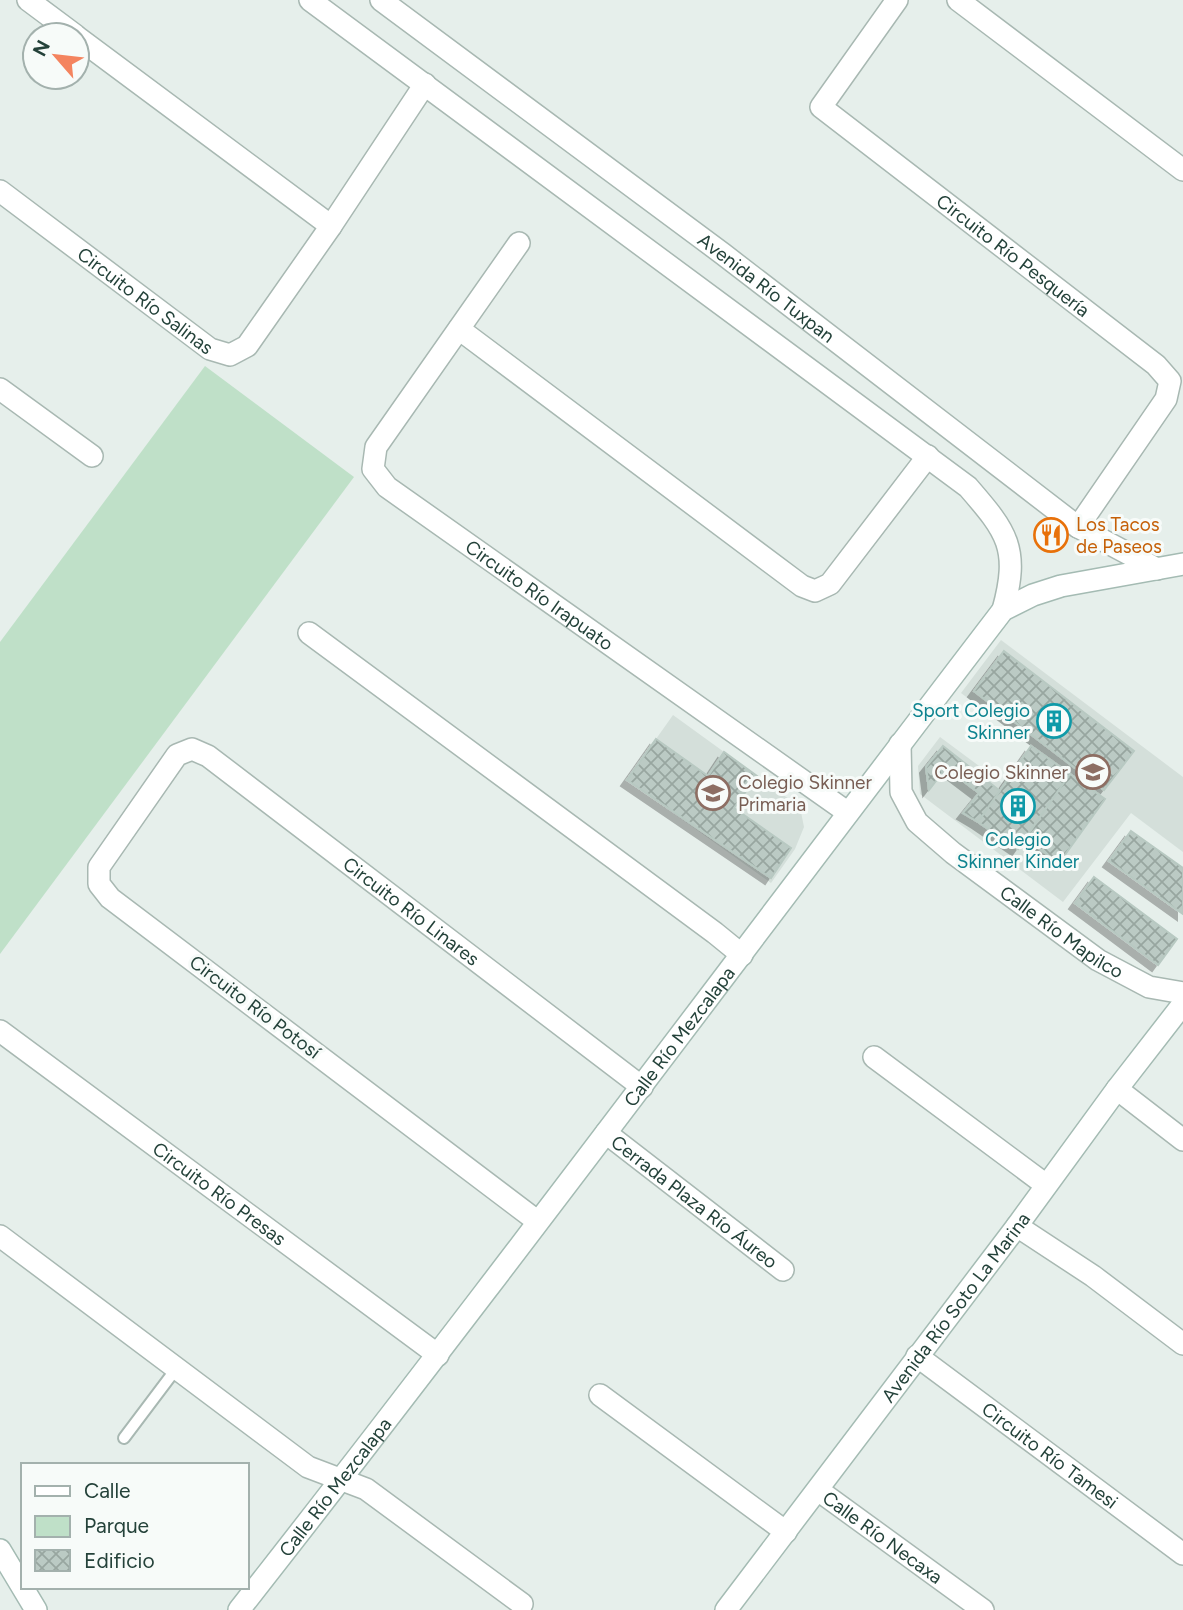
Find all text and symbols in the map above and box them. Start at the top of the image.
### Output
north arrow [21,21,91,91]
text: N [28,36,55,60]
street label: Circuito Río Pesquería [932,189,1095,321]
street label: Avenida Río Tuxpan [694,228,839,347]
street label: Circuito Río Salinas [73,242,218,359]
place label: Los Tacos de Paseos [1076,513,1162,558]
restaurant icon: Los Tacos de Paseos [1032,516,1070,554]
street label: Circuito Río Irapuato [461,535,618,655]
place label: Sport Colegio Skinner [912,699,1031,744]
building icon: Sport Colegio Skinner [1035,702,1073,740]
school or university icon: Colegio Skinner [1074,753,1112,791]
place label: Colegio Skinner [934,761,1069,784]
place label: Colegio Skinner Primaria [738,771,872,816]
school or university icon: Colegio Skinner Primaria [694,774,732,812]
building icon: Colegio Skinner Kinder [999,787,1037,825]
place label: Colegio Skinner Kinder [957,828,1080,873]
street label: Circuito Río Linares [339,852,484,970]
street label: Calle Río Mapilco [996,880,1127,983]
street label: Circuito Río Potosí [185,950,326,1065]
street label: Calle Río Mezcalapa [619,962,739,1111]
street label: Cerrada Plaza Río Áureo [607,1130,782,1273]
street label: Circuito Río Presas [148,1137,291,1250]
street label: Avenida Río Soto La Marina [876,1208,1035,1407]
street label: Circuito Río Tamesi [978,1397,1123,1513]
street label: Calle Río Mezcalapa [274,1413,396,1561]
legend [21,1463,248,1589]
text: Calle [84,1478,131,1503]
street label: Calle Río Necaxa [818,1486,947,1588]
text: Parque [84,1513,149,1538]
text: Edificio [84,1548,155,1573]

